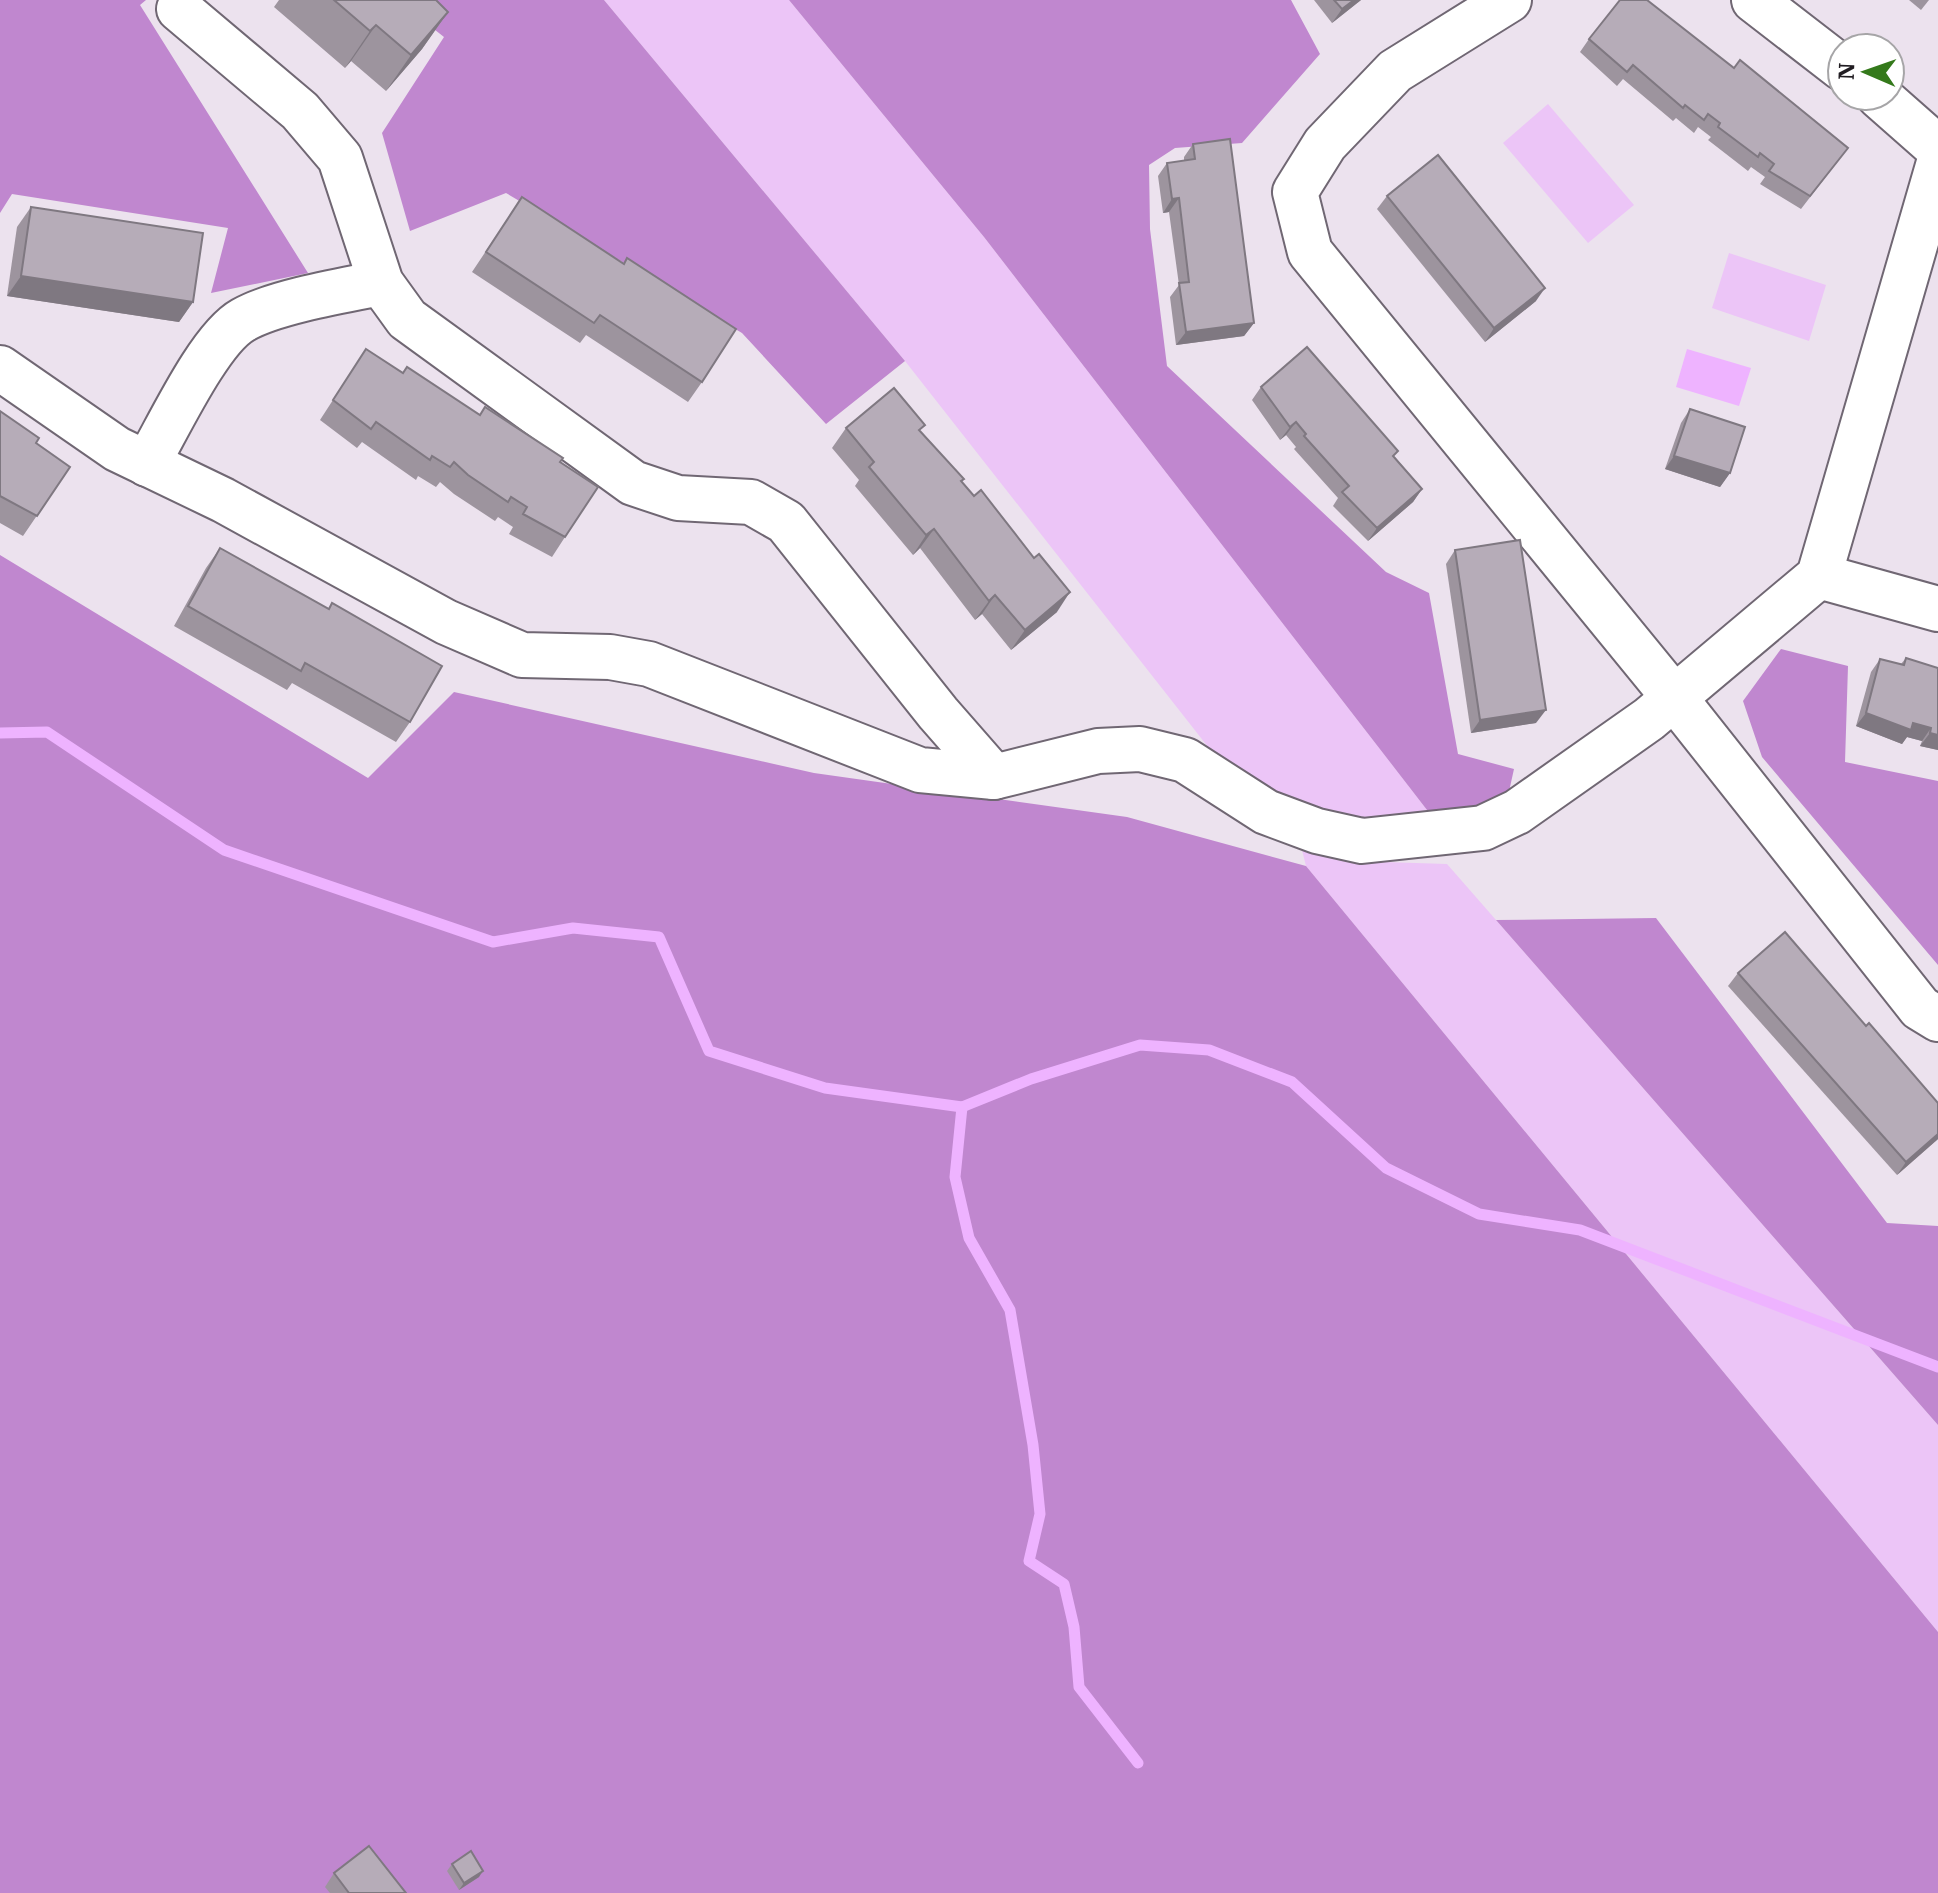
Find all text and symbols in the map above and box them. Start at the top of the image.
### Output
north arrow [1826,32,1906,112]
text: N [1831,62,1860,80]

